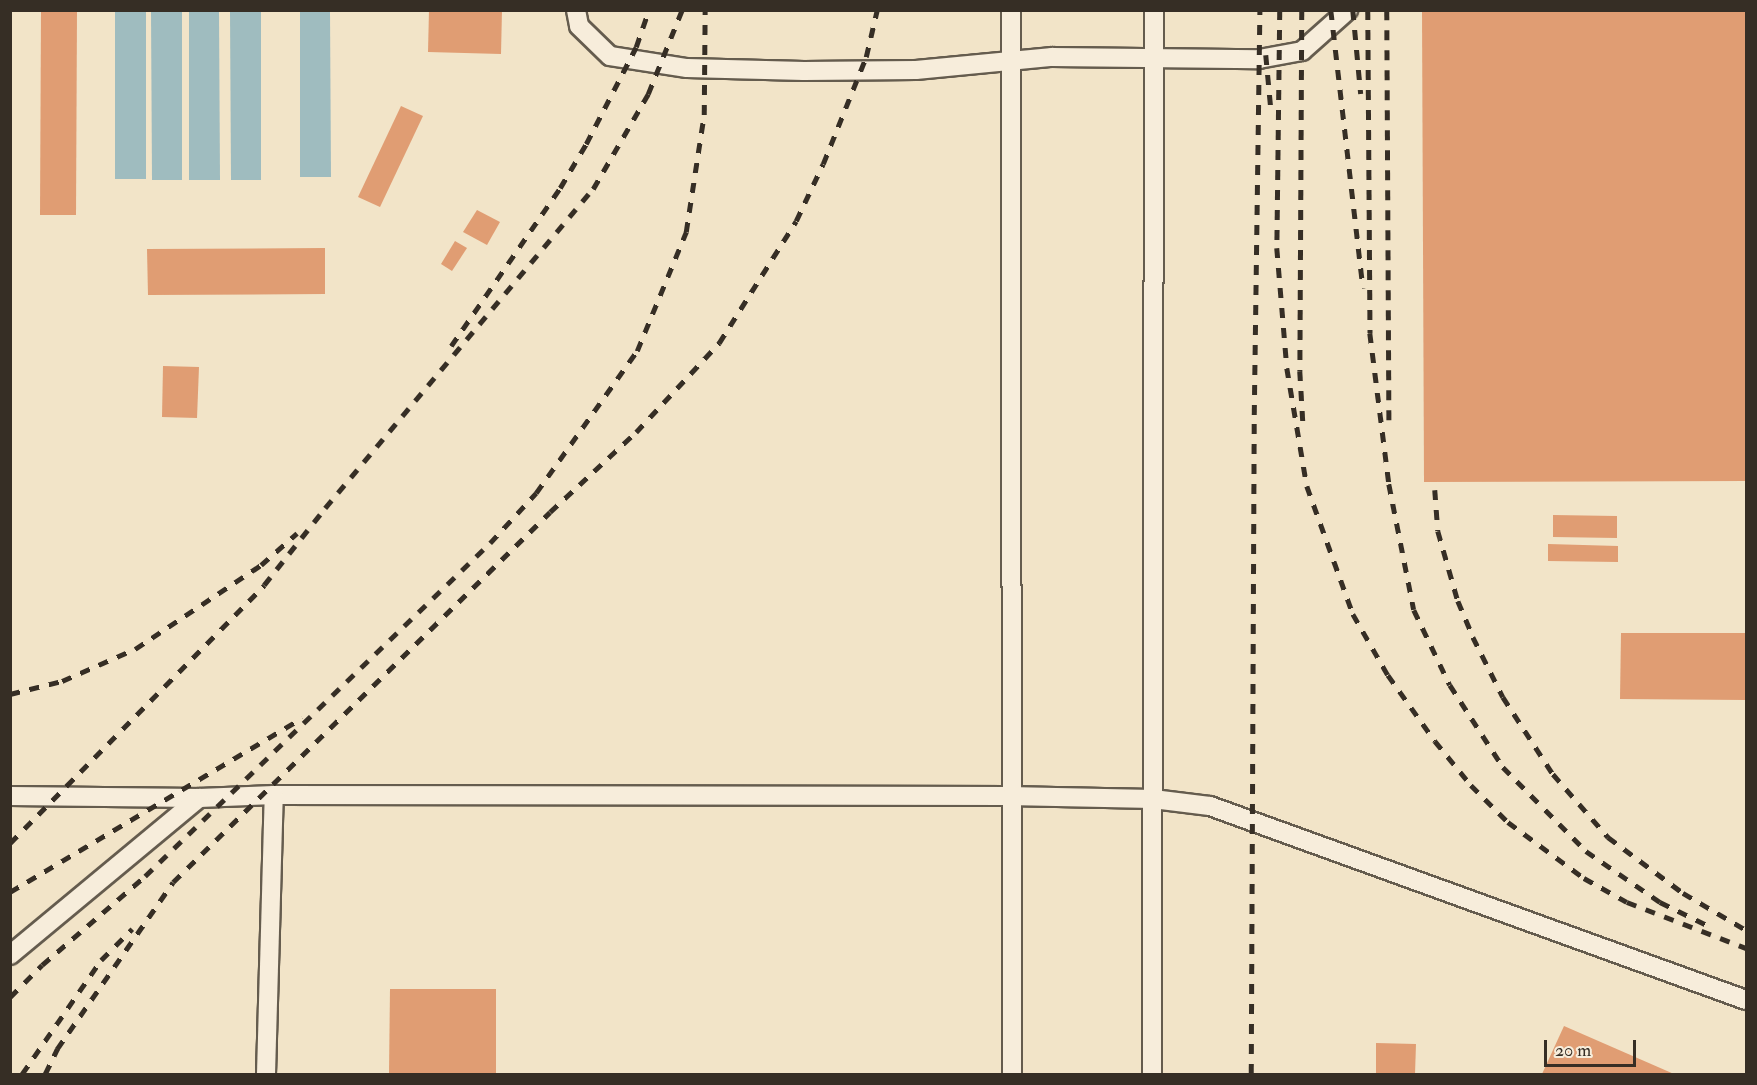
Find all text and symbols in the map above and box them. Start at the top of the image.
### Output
scale bar [1547,1028,1638,1066]
text: 20 m [1555,1039,1591,1062]

